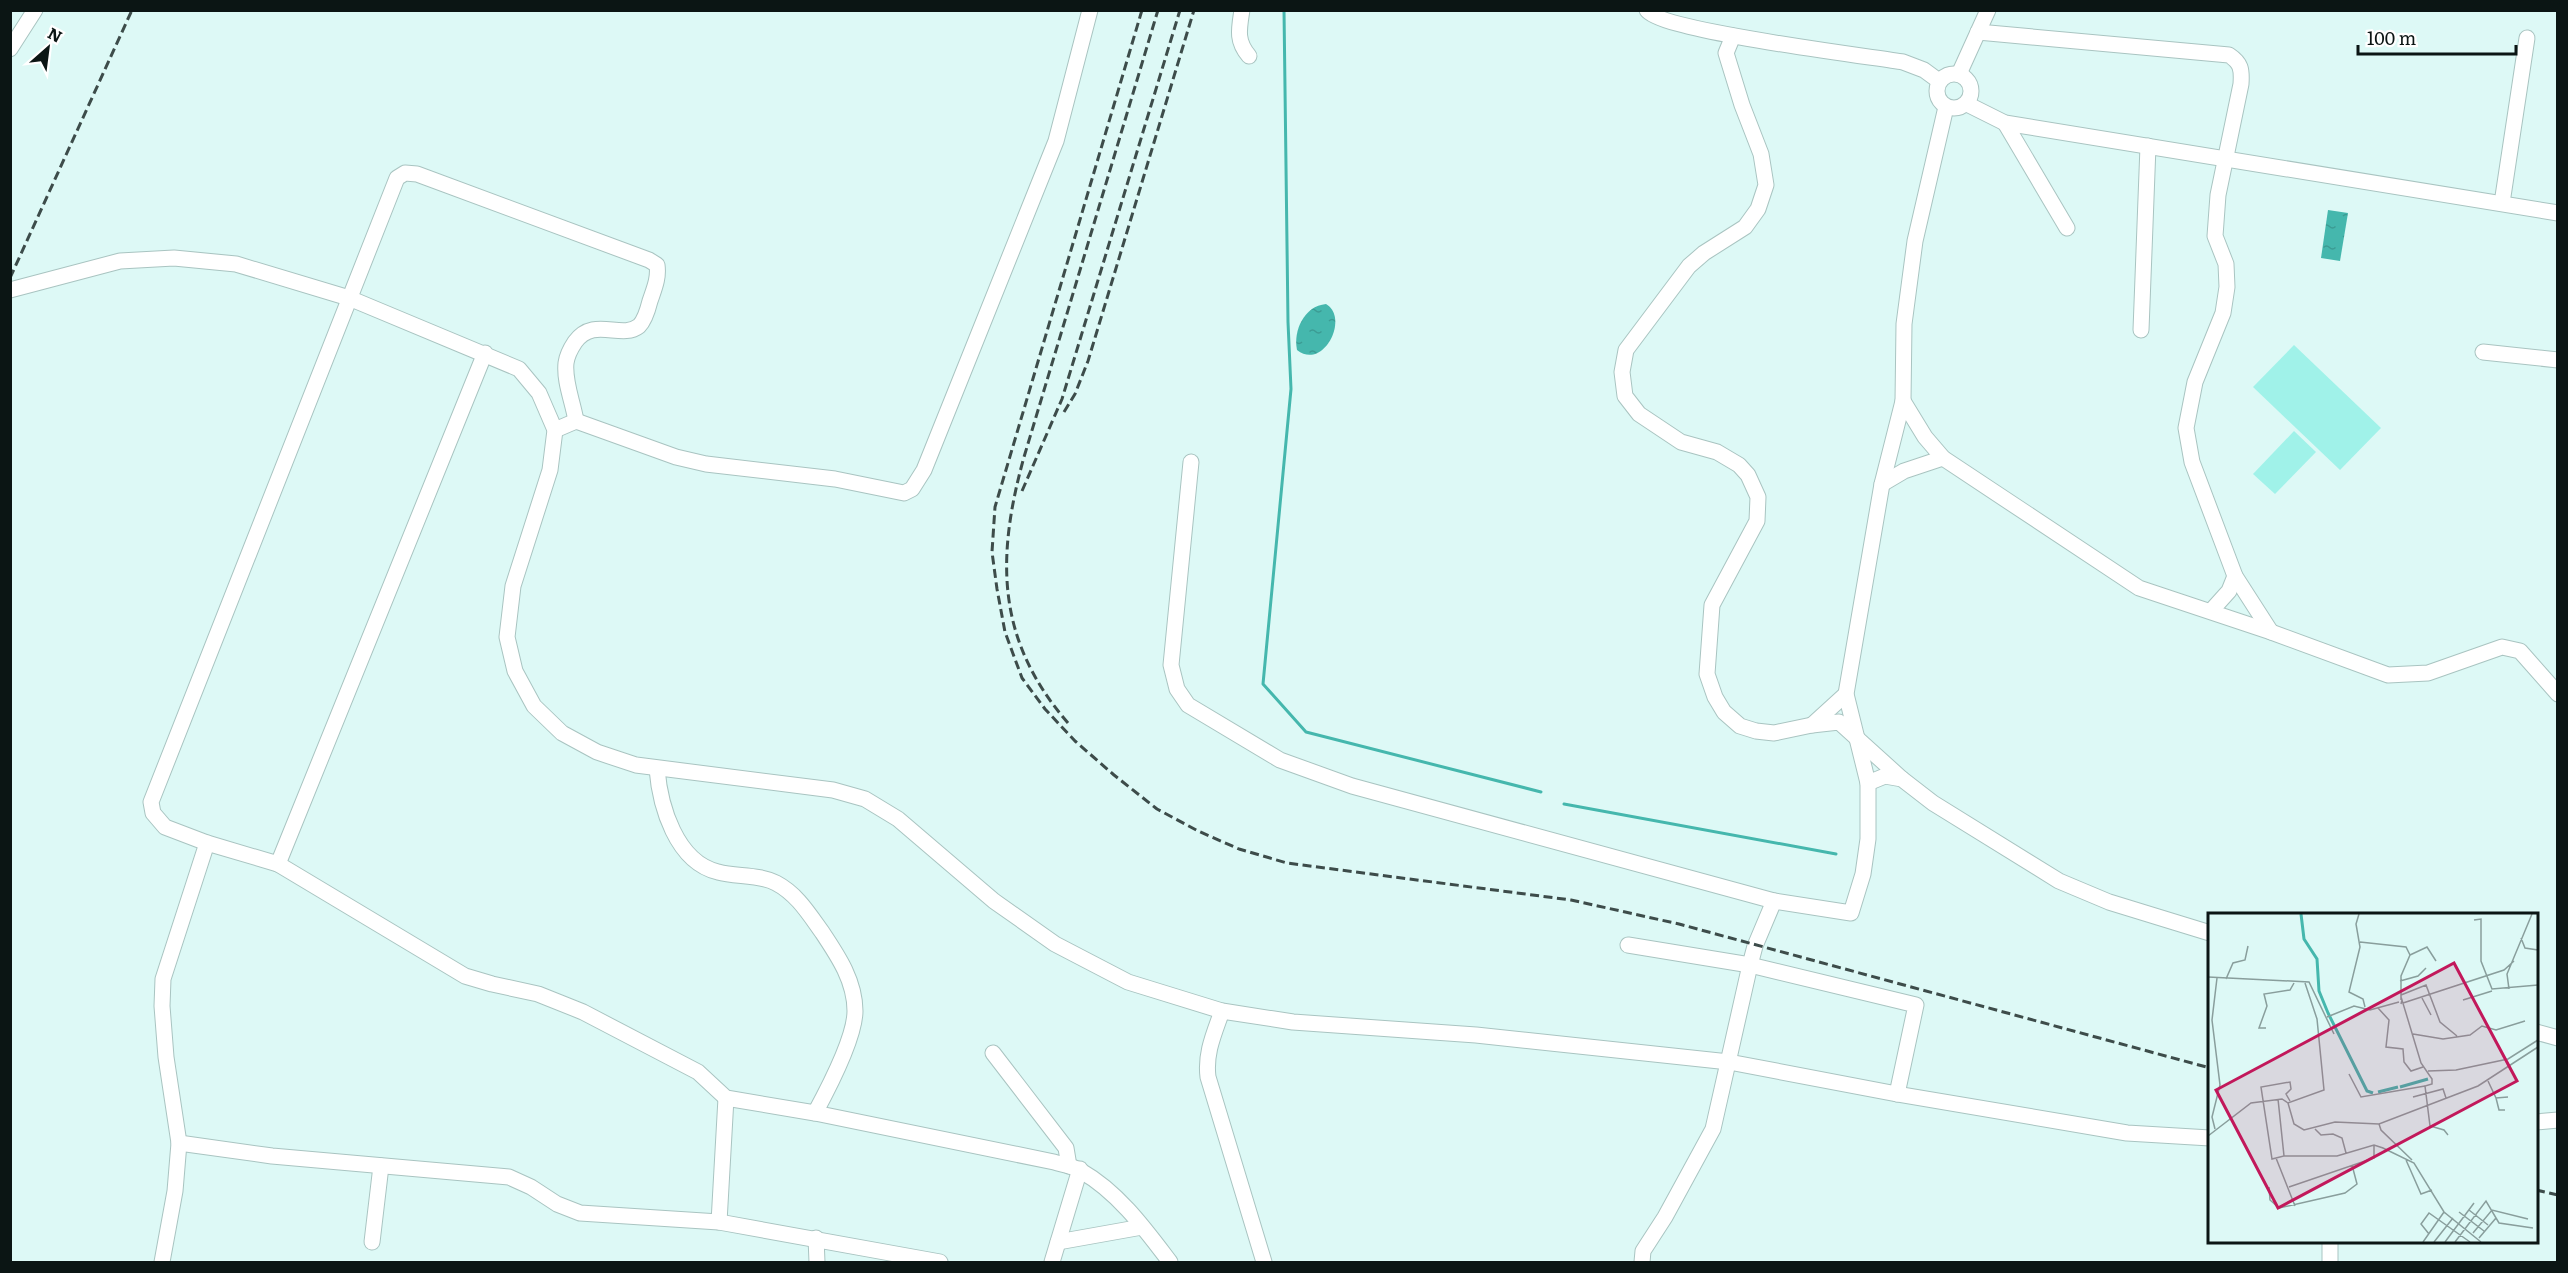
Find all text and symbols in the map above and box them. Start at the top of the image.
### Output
north arrow [18,18,78,78]
scale bar [2358,18,2516,56]
text: N [44,20,67,48]
text: 100 m [2367,24,2416,51]
inset map [2208,913,2538,1243]

